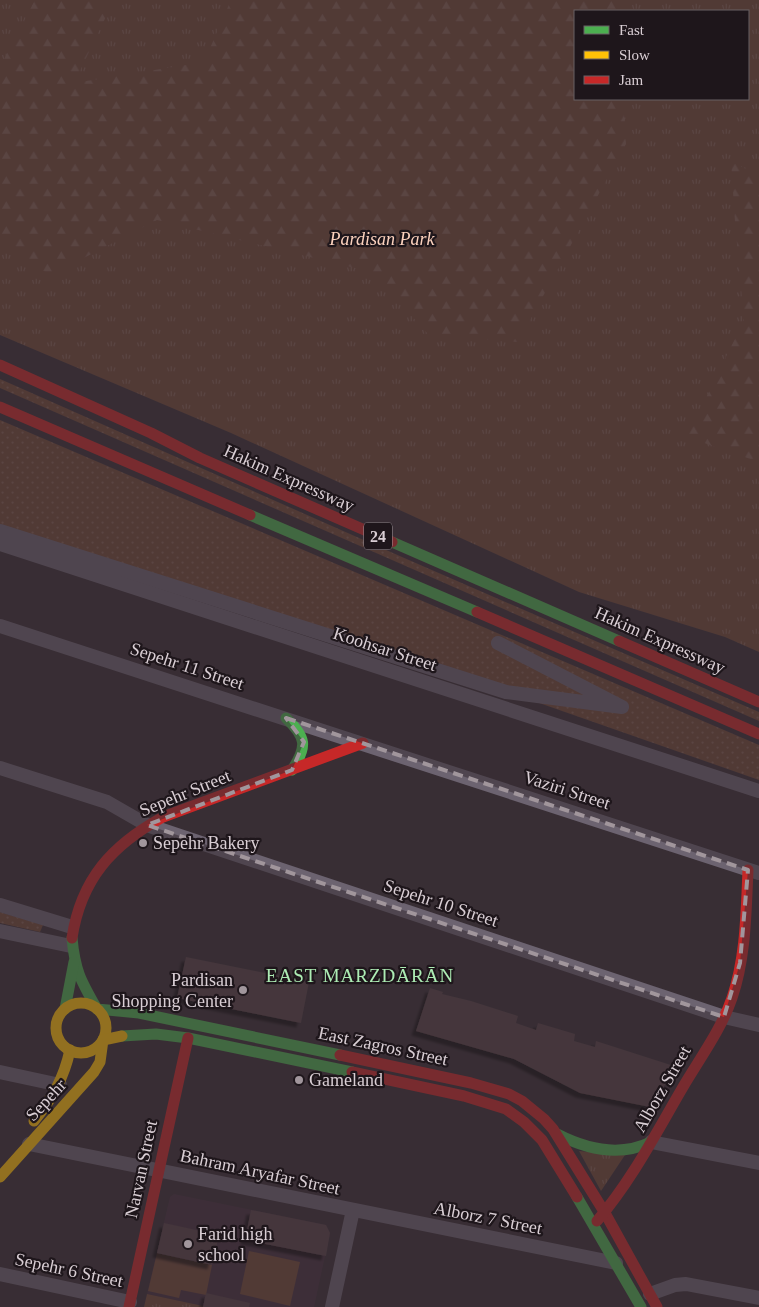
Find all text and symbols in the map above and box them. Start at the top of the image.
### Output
legend [574,10,749,100]
text: Fast [619,22,645,38]
text: Slow [619,47,650,63]
text: Jam [619,72,643,88]
park label: Pardisan Park [329,229,435,249]
street label: Hakim Expressway [221,440,357,516]
road number: 24 [364,522,392,550]
street label: Hakim Expressway [592,602,728,678]
street label: Koohsar Street [331,623,439,675]
street label: Sepehr 11 Street [128,638,246,694]
street label: Sepehr Street [137,766,233,820]
street label: Vaziri Street [521,767,613,813]
place label: Sepehr Bakery [153,833,259,853]
marker: Sepehr Bakery [137,837,149,849]
street label: Sepehr 10 Street [381,875,501,931]
district label: EAST MARZDĀRĀN [266,965,454,986]
place label: Pardisan Shopping Center [112,970,233,1011]
marker: Pardisan Shopping Center [237,984,249,996]
street label: East Zagros Street [316,1022,450,1070]
street label: Alborz Street [629,1042,695,1136]
place label: Gameland [309,1070,383,1090]
marker: Gameland [293,1074,305,1086]
street label: Sepehr [22,1075,70,1125]
street label: Narvan Street [121,1118,161,1220]
street label: Bahram Aryafar Street [178,1145,342,1199]
street label: Alborz 7 Street [432,1198,544,1238]
place label: Farid high school [198,1224,273,1265]
marker: Farid high school [182,1238,194,1250]
street label: Sepehr 6 Street [13,1249,125,1291]

